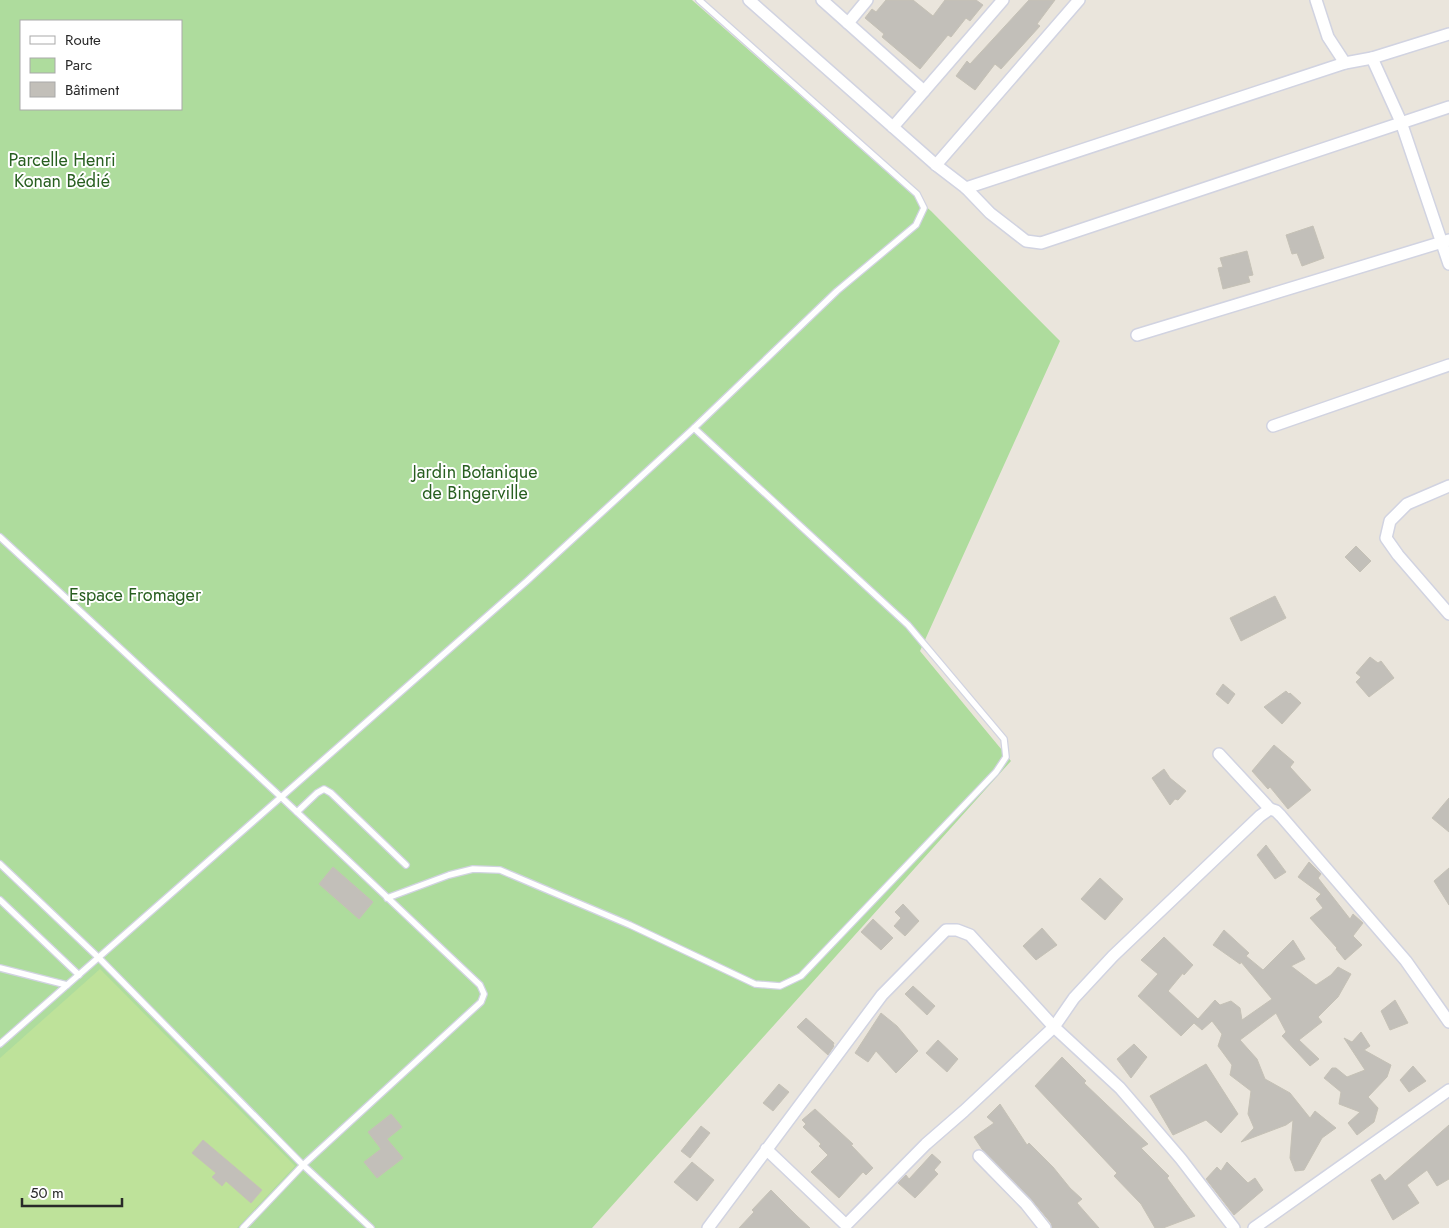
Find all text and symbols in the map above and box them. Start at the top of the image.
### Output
legend [20,20,182,110]
text: Route [65,29,101,51]
text: Parc [65,54,92,76]
text: Bâtiment [65,79,119,101]
park label: Parcelle Henri Konan Bédié [8,147,116,194]
park label: Jardin Botanique de Bingerville [411,459,537,506]
park label: Espace Fromager [69,582,202,608]
scale bar [22,1176,122,1208]
text: 50 m [30,1182,64,1204]

